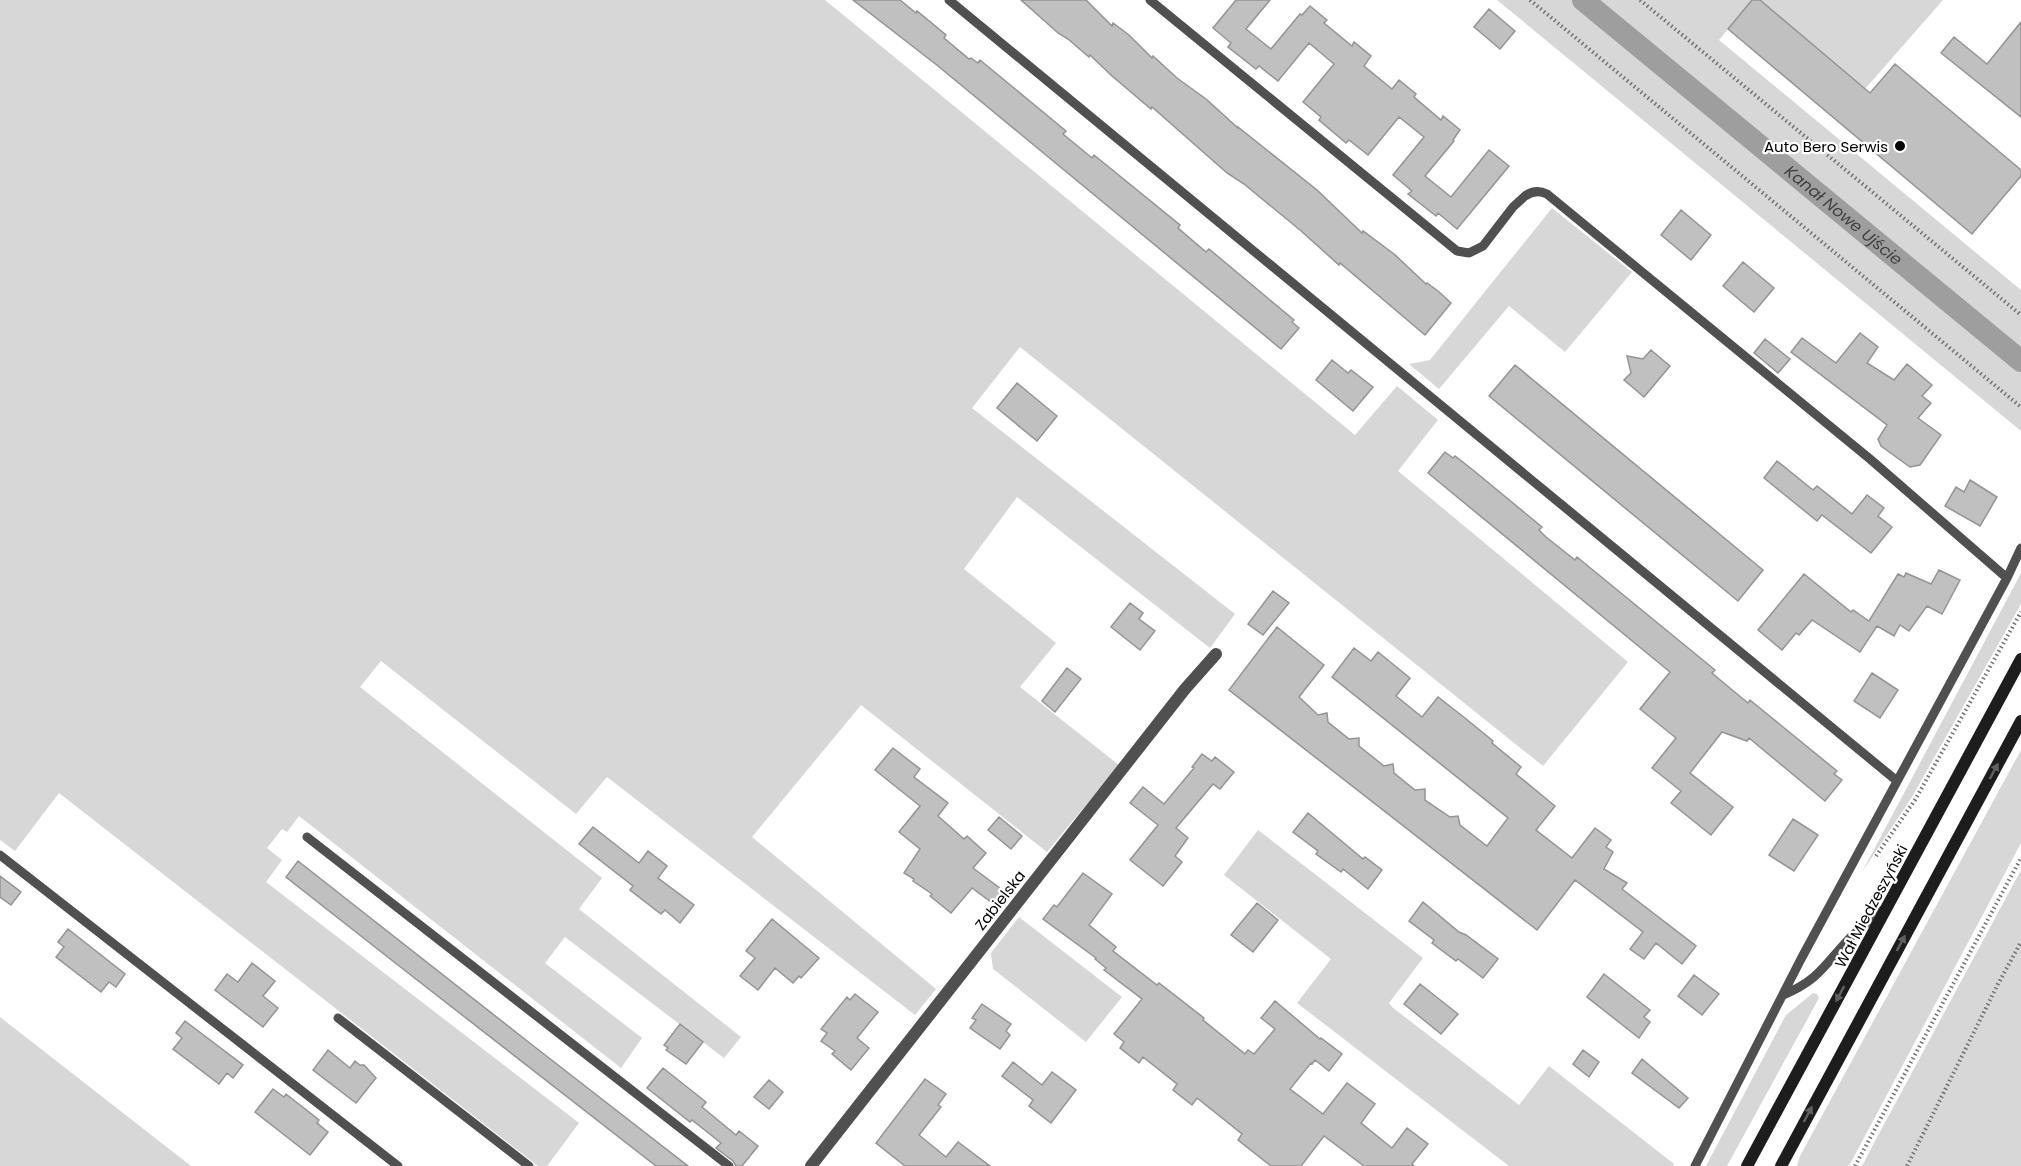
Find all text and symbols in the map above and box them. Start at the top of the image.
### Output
place label: Auto Bero Serwis [1764,136,1888,157]
marker: Auto Bero Serwis [1893,139,1907,153]
water label: Kanał Nowe Ujście [1780,160,1908,270]
one-way arrow [1989,763,1999,780]
street label: Wał Miedzeszyński [1830,841,1912,971]
street label: Zabielska [970,866,1030,934]
one-way arrow [1896,934,1906,951]
one-way arrow [1835,986,1845,1003]
one-way arrow [1803,1106,1813,1123]

